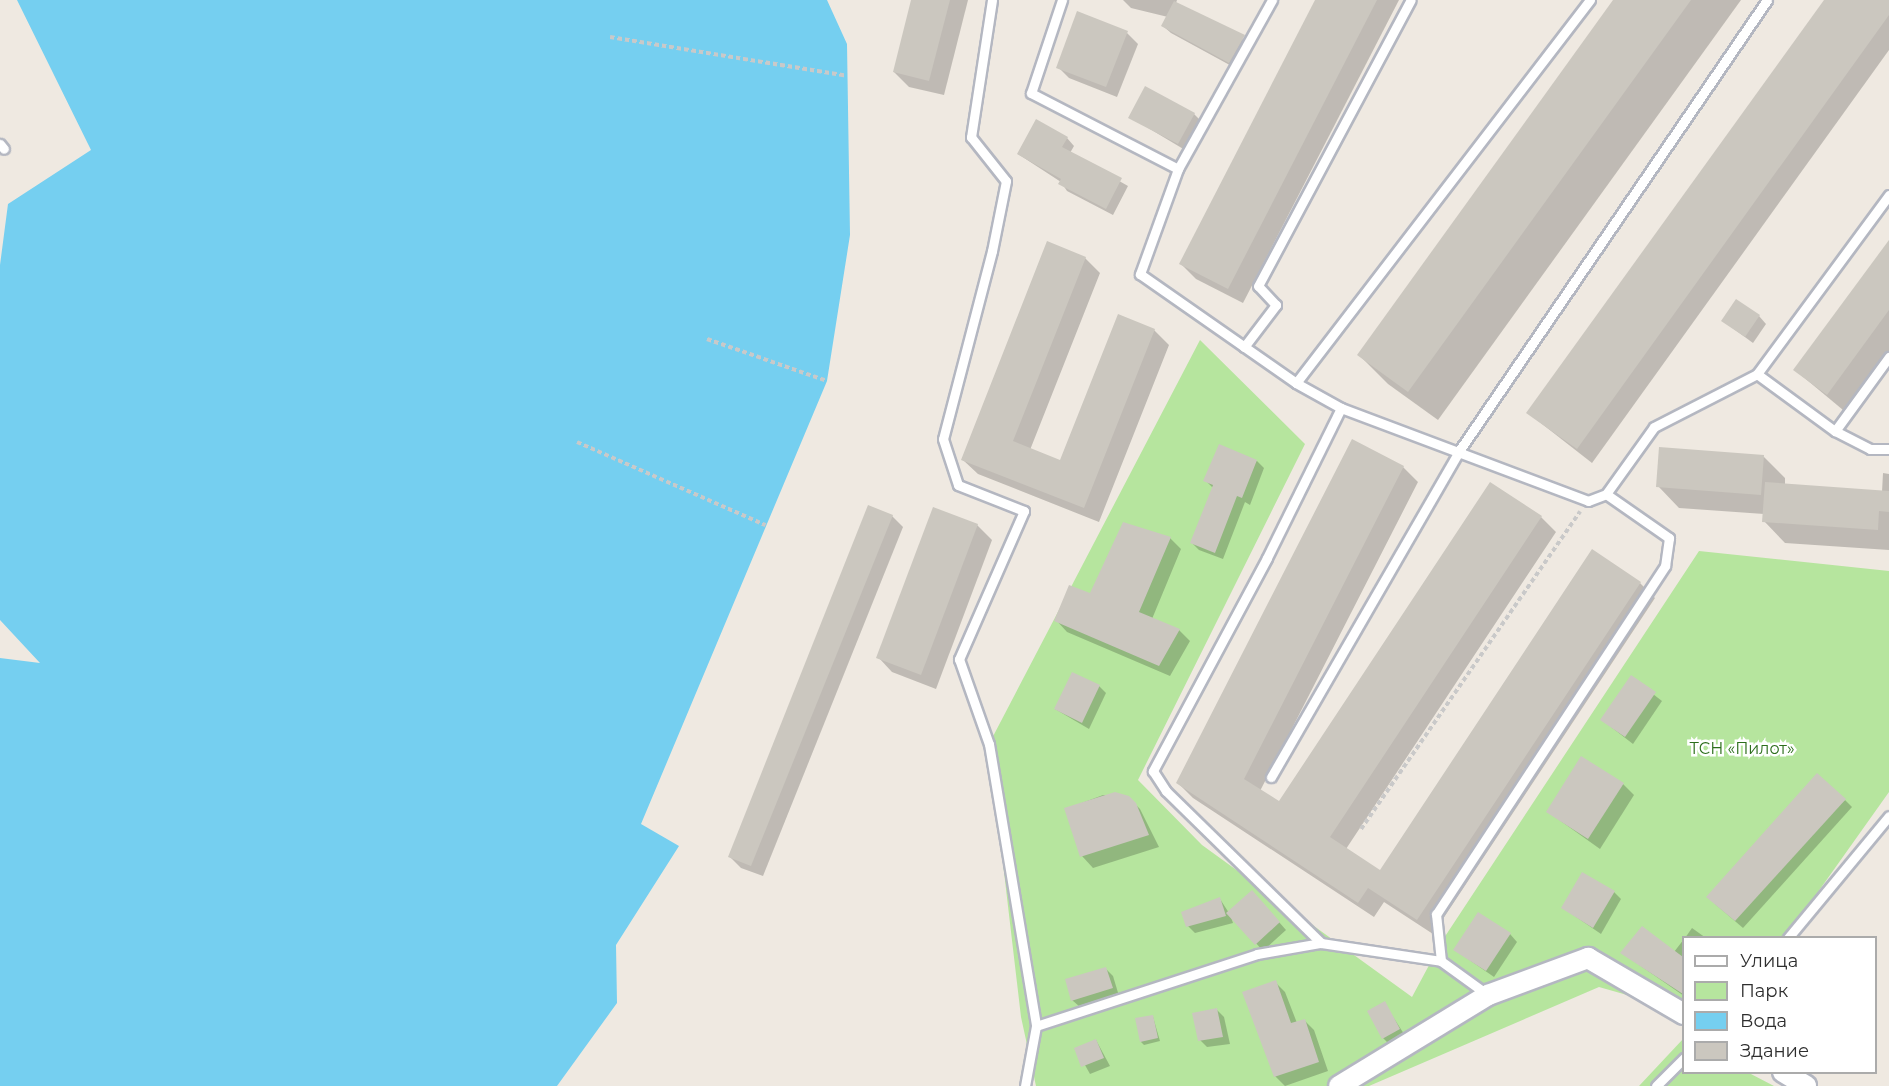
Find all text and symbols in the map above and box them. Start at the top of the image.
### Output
park label: ТСН «Пилот» [1689,739,1795,759]
legend [1682,936,1877,1074]
text: Улица [1740,950,1798,972]
text: Парк [1740,980,1788,1002]
text: Вода [1740,1010,1787,1032]
text: Здание [1740,1040,1809,1062]

